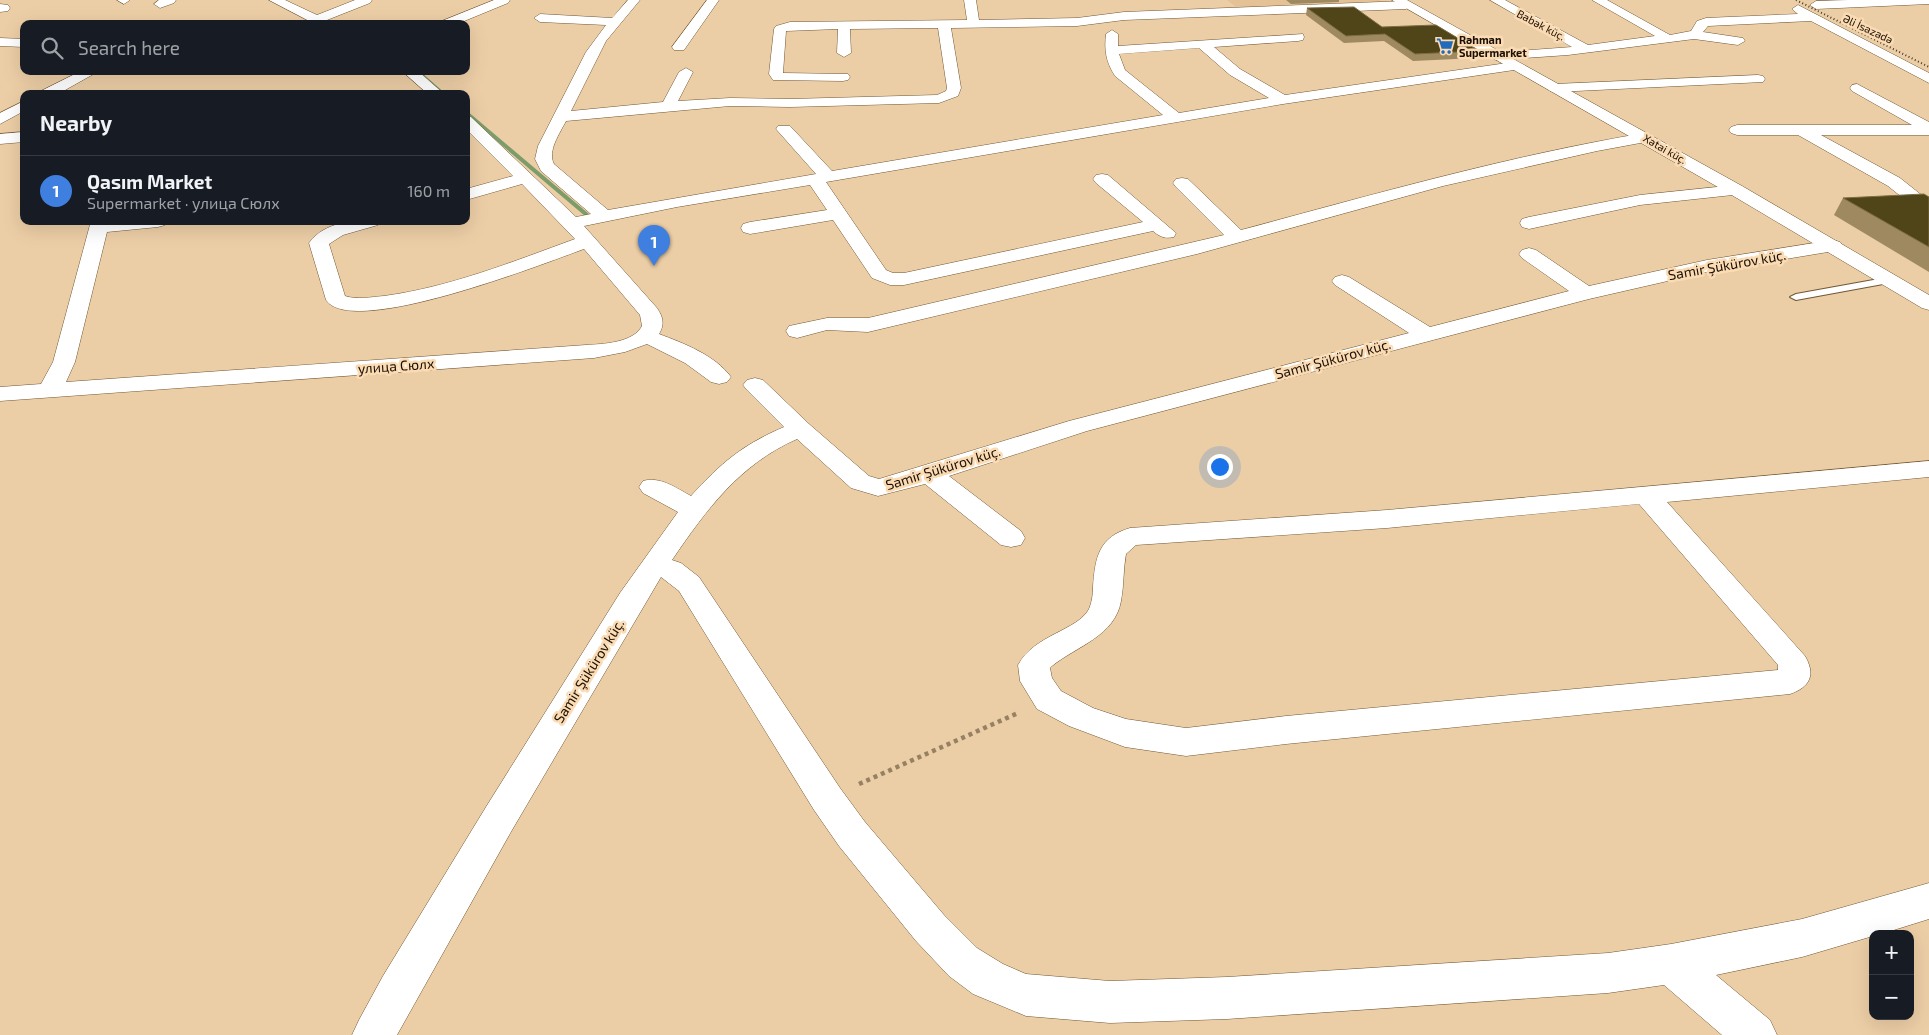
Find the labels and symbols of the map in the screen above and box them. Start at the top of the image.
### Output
street label: Babək küç. [1514,6,1568,44]
street label: Əli İsazadə [1841,11,1895,46]
place label: Rəhman Supermarket [1459,33,1527,59]
supermarket icon: Rəhman Supermarket [1435,36,1455,56]
street label: Xətai küç. [1641,131,1689,167]
pin: 1 [638,225,670,266]
street label: Samir Şükürov küç. [1667,246,1787,284]
street label: Samir Şükürov küç. [1273,335,1393,383]
street label: улица Сюлх [357,354,435,377]
street label: Samir Şükürov küç. [883,442,1003,494]
your location [1207,454,1233,480]
street label: Samir Şükürov küç. [550,616,628,726]

